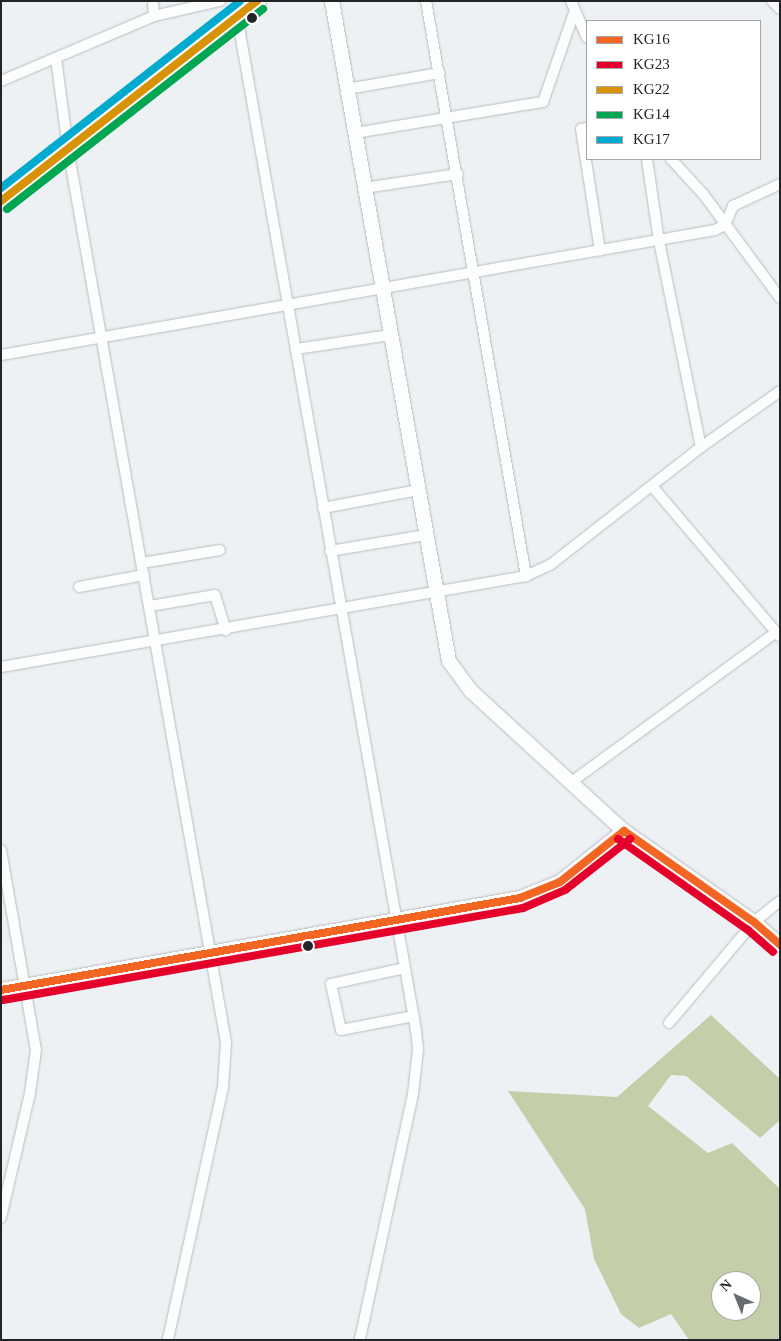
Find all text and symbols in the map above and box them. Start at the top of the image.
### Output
unlabelled marker [247,13,257,23]
legend [586,20,761,160]
text: KG16 [633,31,670,47]
text: KG23 [633,56,670,72]
text: KG22 [633,81,670,97]
text: KG14 [633,106,670,122]
text: KG17 [633,131,670,147]
unlabelled marker [303,941,313,951]
north arrow [711,1271,761,1321]
text: N [717,1277,735,1294]

